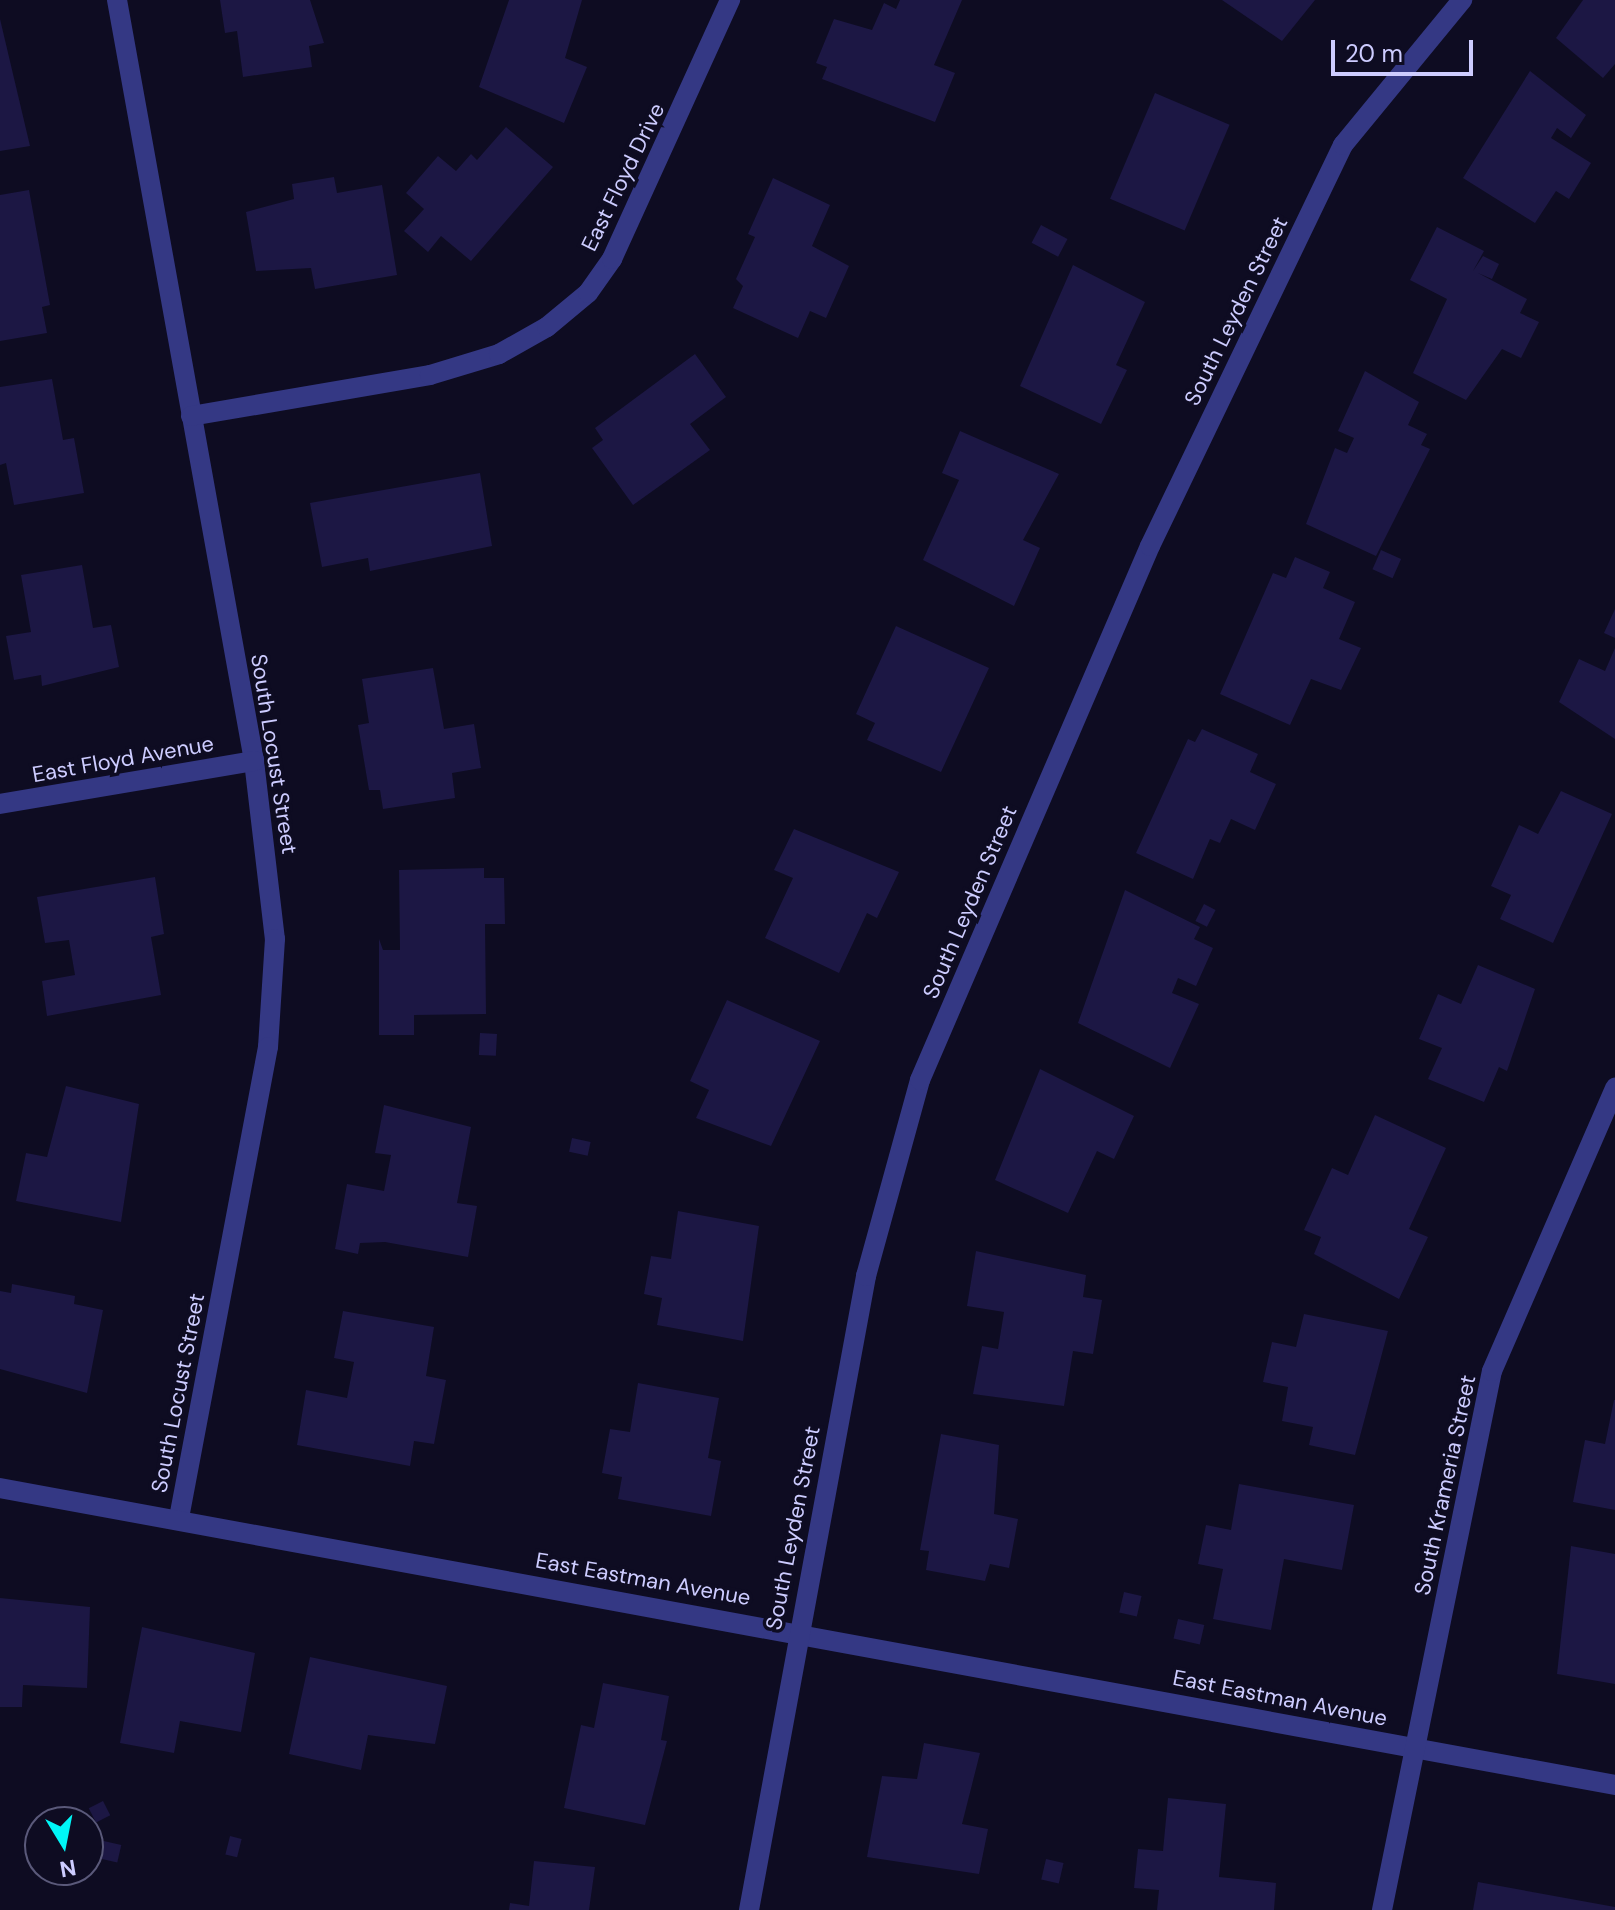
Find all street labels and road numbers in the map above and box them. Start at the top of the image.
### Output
street label: East Floyd Drive [576,99,670,255]
street label: South Leyden Street [1179,212,1293,410]
street label: South Locust Street [245,652,303,856]
street label: East Floyd Avenue [30,730,216,788]
street label: South Leyden Street [917,802,1023,1002]
street label: South Locust Street [146,1291,210,1495]
street label: South Krameria Street [1409,1373,1481,1597]
street label: South Leyden Street [760,1424,826,1632]
street label: East Eastman Avenue [533,1547,753,1611]
street label: East Eastman Avenue [1171,1664,1389,1732]

